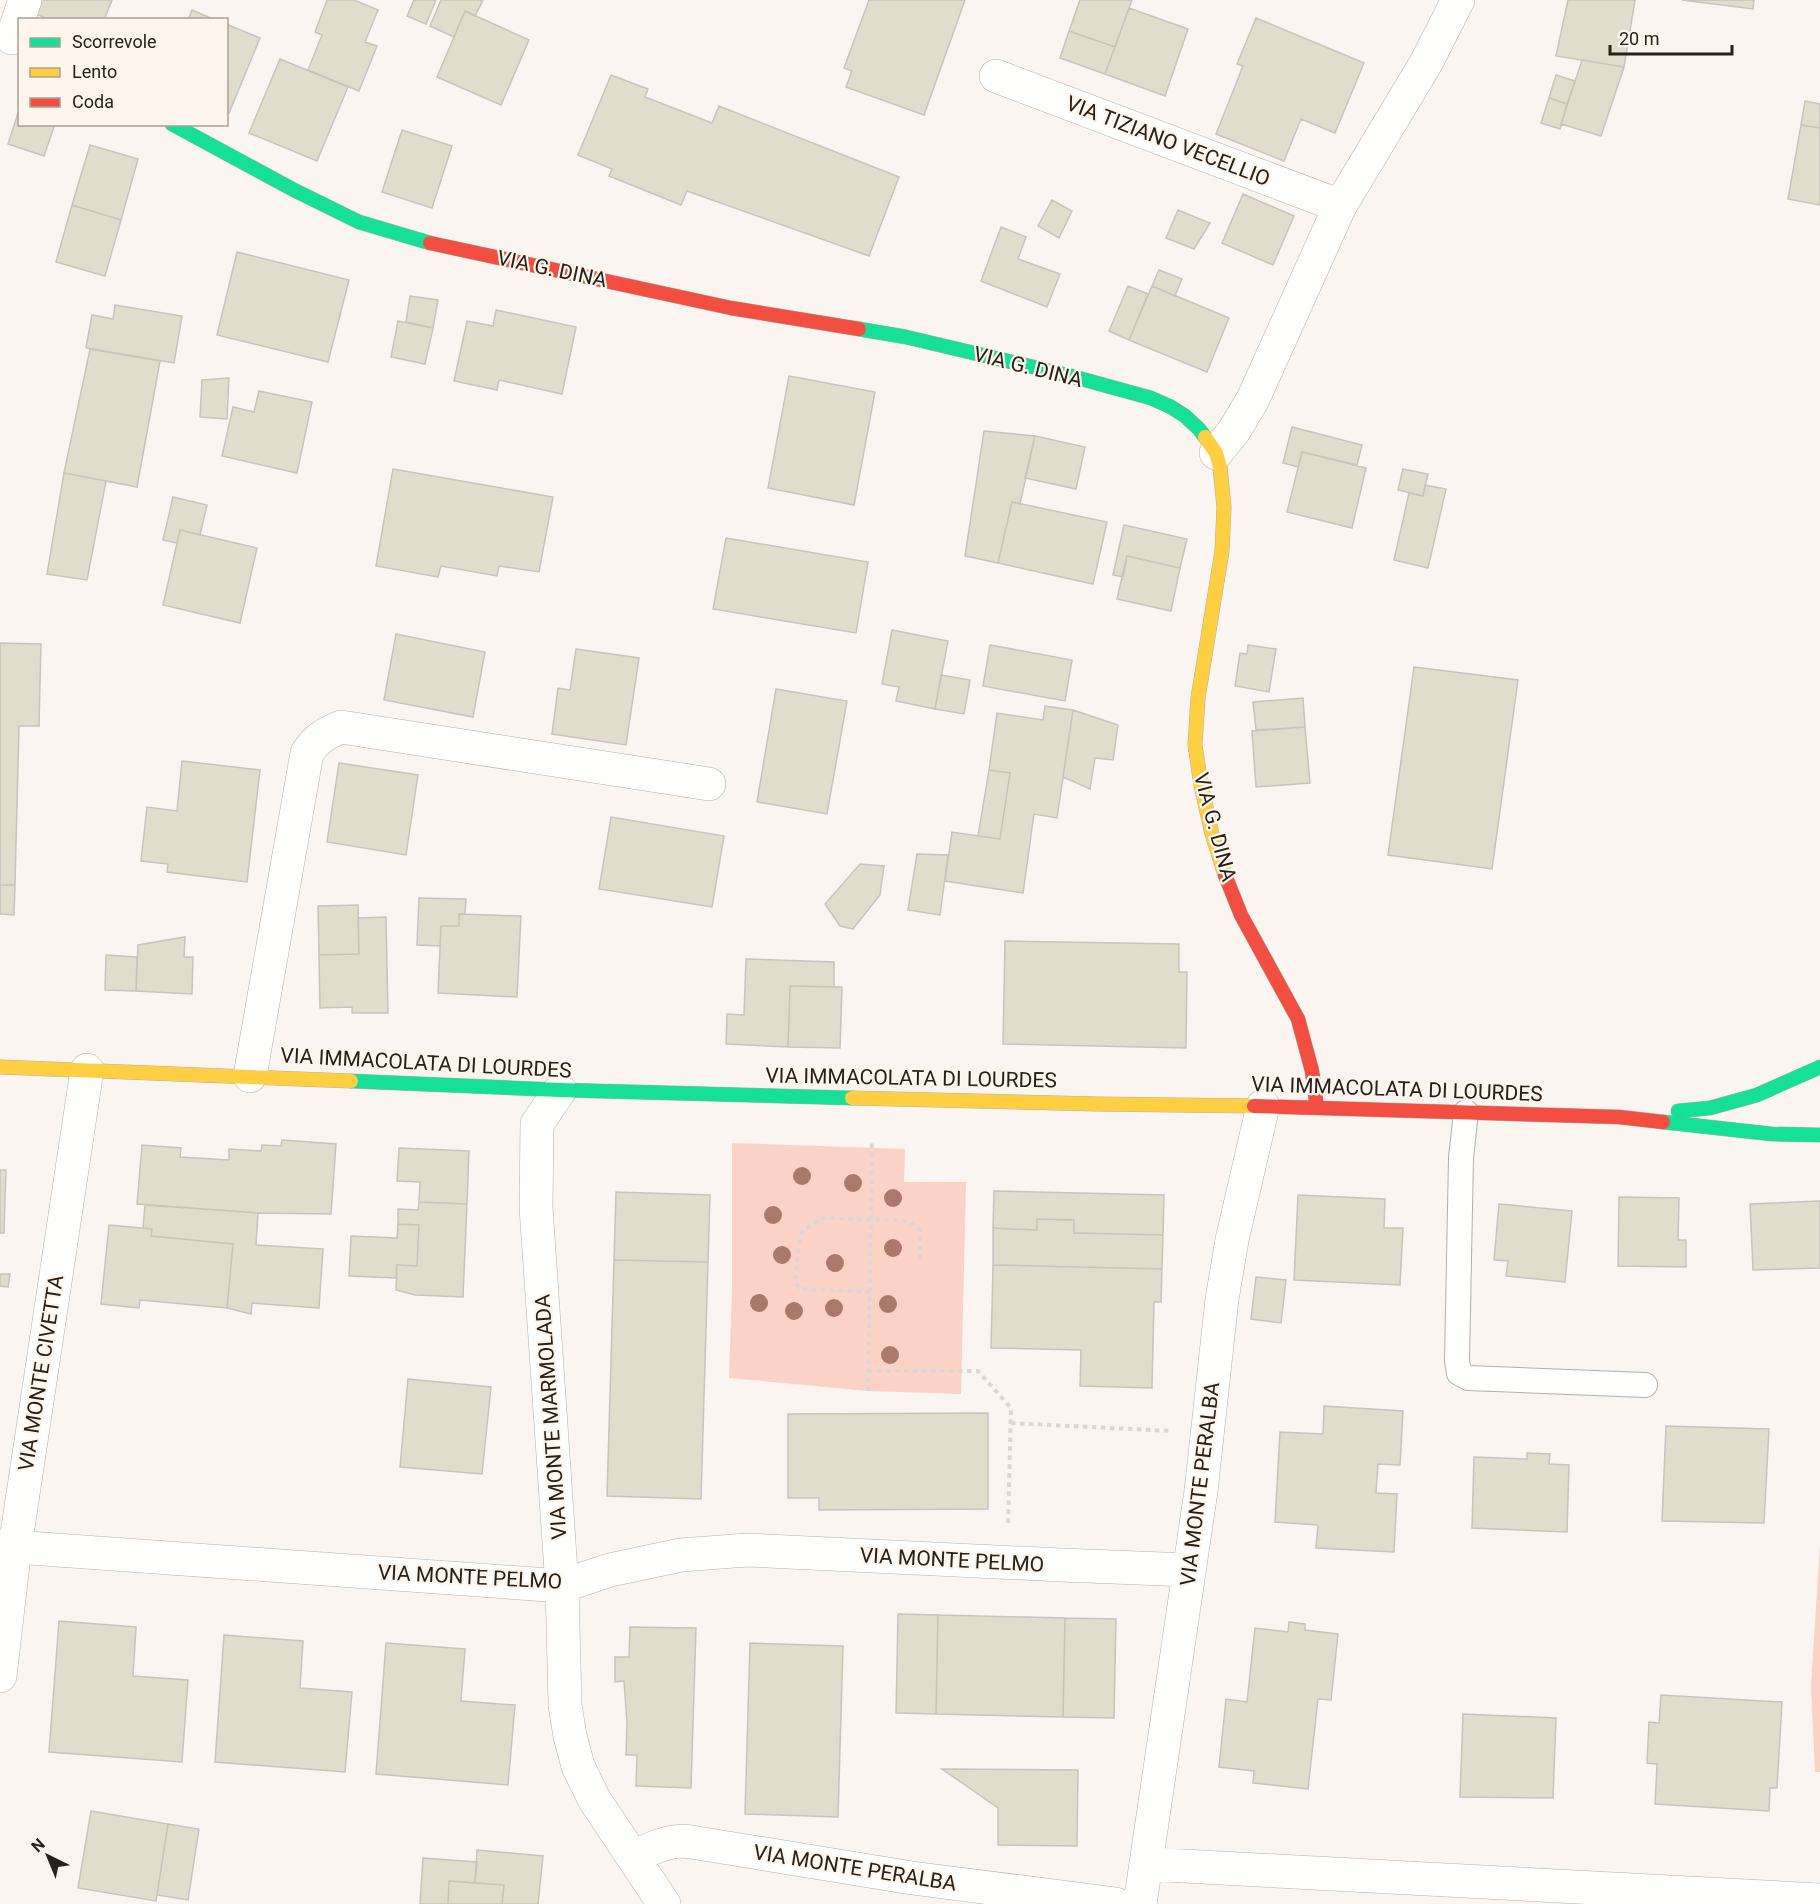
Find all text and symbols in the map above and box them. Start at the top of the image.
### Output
legend [18,18,228,126]
scale bar [1610,18,1732,56]
text: 20 m [1619,28,1659,49]
text: Scorrevole [72,31,157,52]
text: Lento [72,61,117,82]
text: Coda [72,91,114,112]
street label: VIA TIZIANO VECELLIO [1063,91,1273,191]
street label: VIA G. DINA [495,246,609,292]
street label: VIA G. DINA [971,342,1085,392]
street label: VIA G. DINA [1189,770,1241,884]
street label: VIA IMMACOLATA DI LOURDES [280,1043,572,1083]
street label: VIA IMMACOLATA DI LOURDES [765,1063,1057,1093]
street label: VIA IMMACOLATA DI LOURDES [1251,1072,1543,1106]
street label: VIA MONTE CIVETTA [14,1273,68,1473]
street label: VIA MONTE MARMOLADA [530,1293,572,1540]
street label: VIA MONTE PERALBA [1176,1380,1224,1587]
street label: VIA MONTE PELMO [859,1543,1045,1577]
street label: VIA MONTE PELMO [377,1560,563,1594]
north arrow [18,1826,78,1886]
text: N [28,1835,49,1856]
street label: VIA MONTE PERALBA [752,1840,959,1896]

